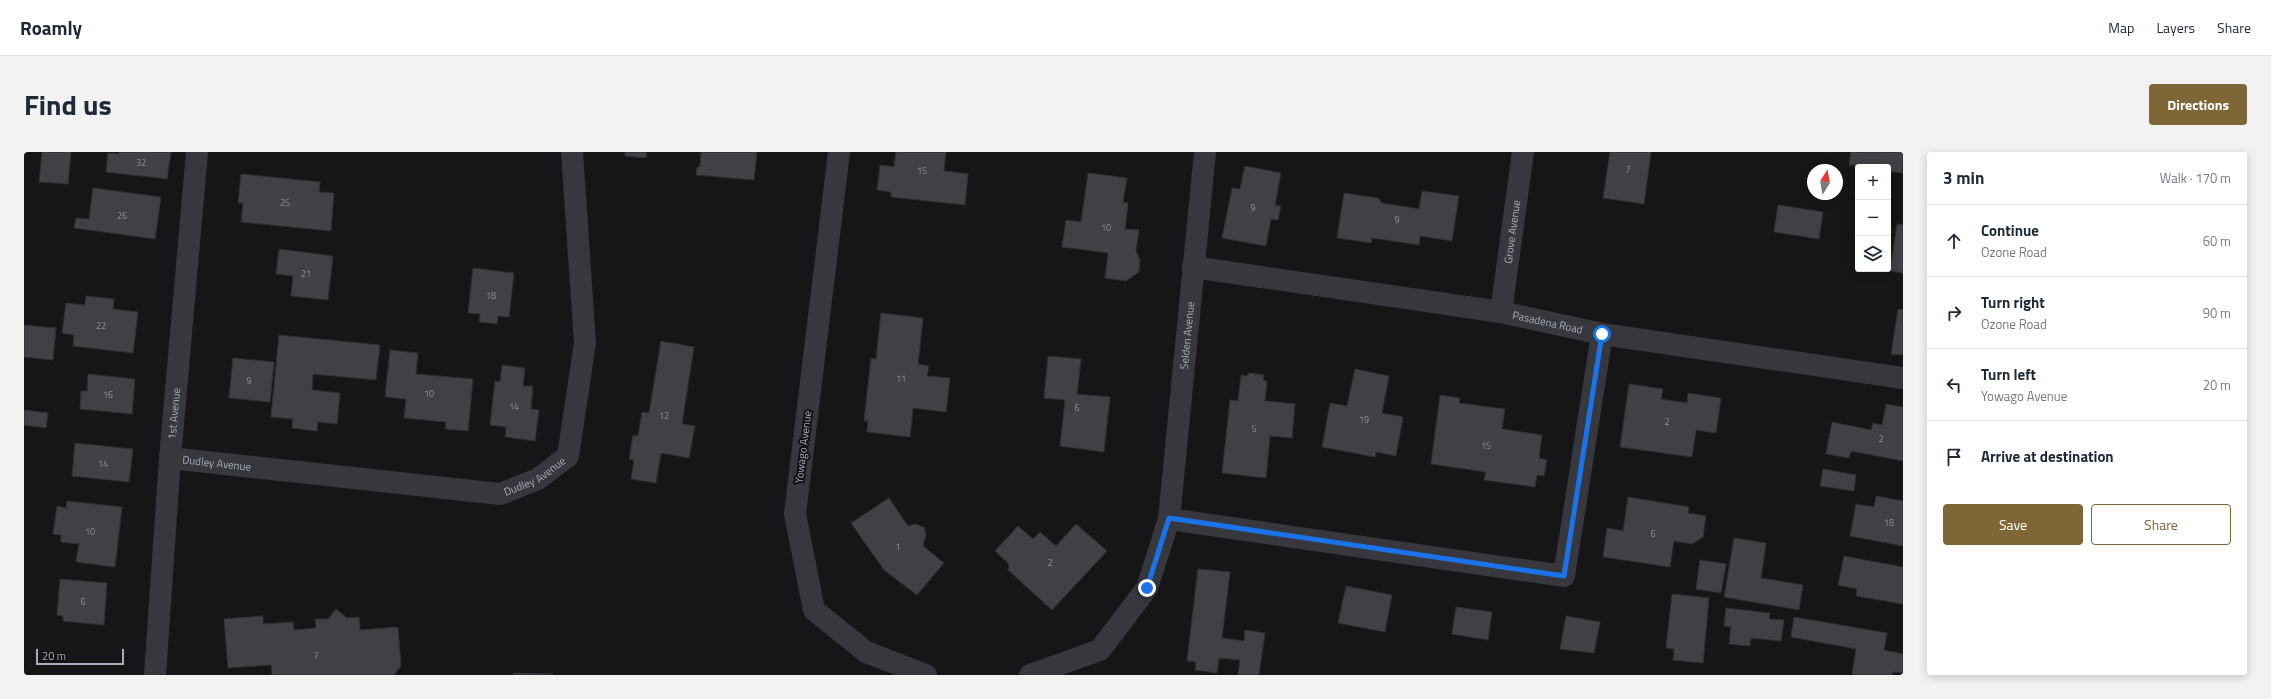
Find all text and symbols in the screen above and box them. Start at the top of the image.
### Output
text: Roamly [20,13,82,42]
text: Map [2108,17,2134,38]
text: Layers [2156,17,2195,38]
text: Share [2217,17,2251,38]
text: Find us [24,83,112,126]
button: Directions [2149,84,2247,125]
house number: 32 [136,156,146,169]
house number: 7 [1625,163,1631,176]
house number: 15 [917,164,927,177]
north arrow [1807,164,1843,200]
map controls [1855,164,1891,272]
button: + [1855,164,1891,200]
text: 3 min [1943,165,1984,191]
text: Walk · 170 m [2160,168,2231,188]
house number: 25 [280,196,290,209]
street label: Grove Avenue [1500,199,1524,264]
button: − [1855,200,1891,236]
house number: 9 [1250,201,1256,214]
house number: 26 [117,209,127,222]
house number: 9 [1394,213,1400,226]
text: Continue [1981,219,2039,242]
house number: 10 [1101,221,1111,234]
icon: ahead [1943,230,1965,252]
text: 60 m [2203,231,2231,251]
button: layers [1855,236,1891,272]
text: Ozone Road [1981,242,2047,262]
house number: 21 [301,267,311,280]
house number: 18 [486,289,496,302]
text: Turn right [1981,291,2045,314]
street label: Selden Avenue [1176,300,1198,370]
icon: right [1943,302,1965,324]
text: 90 m [2203,303,2231,323]
street label: Pasadena Road [1511,307,1585,338]
text: Ozone Road [1981,314,2047,334]
house number: 22 [96,319,106,332]
route start [1593,325,1611,343]
text: Turn left [1981,363,2036,386]
house number: 11 [896,372,906,385]
house number: 9 [246,374,252,387]
icon: left [1943,374,1965,396]
text: 20 m [2203,375,2231,395]
text: Yowago Avenue [1981,386,2067,406]
street label: 1st Avenue [164,387,184,440]
house number: 10 [424,387,434,400]
house number: 16 [103,388,113,401]
house number: 14 [509,400,519,413]
house number: 6 [1074,401,1080,414]
house number: 12 [659,409,669,422]
street label: Yowago Avenue [791,409,815,484]
house number: 19 [1359,413,1369,426]
house number: 2 [1664,415,1670,428]
house number: 5 [1251,422,1257,435]
house number: 2 [1878,432,1884,445]
house number: 15 [1481,439,1491,452]
text: Arrive at destination [1981,445,2114,468]
icon: arrive [1943,446,1965,468]
street label: Dudley Avenue [182,451,252,475]
street label: Dudley Avenue [501,452,569,500]
house number: 14 [98,457,108,470]
button: Save [1943,504,2083,545]
button: Share [2091,504,2231,545]
house number: 18 [1884,516,1894,529]
house number: 10 [85,525,95,538]
house number: 6 [1650,527,1656,540]
house number: 1 [895,540,901,553]
house number: 2 [1047,556,1053,569]
route end [1138,579,1156,597]
house number: 6 [80,595,86,608]
scale bar [36,647,124,666]
text: 20 m [42,648,66,664]
house number: 7 [313,649,319,662]

